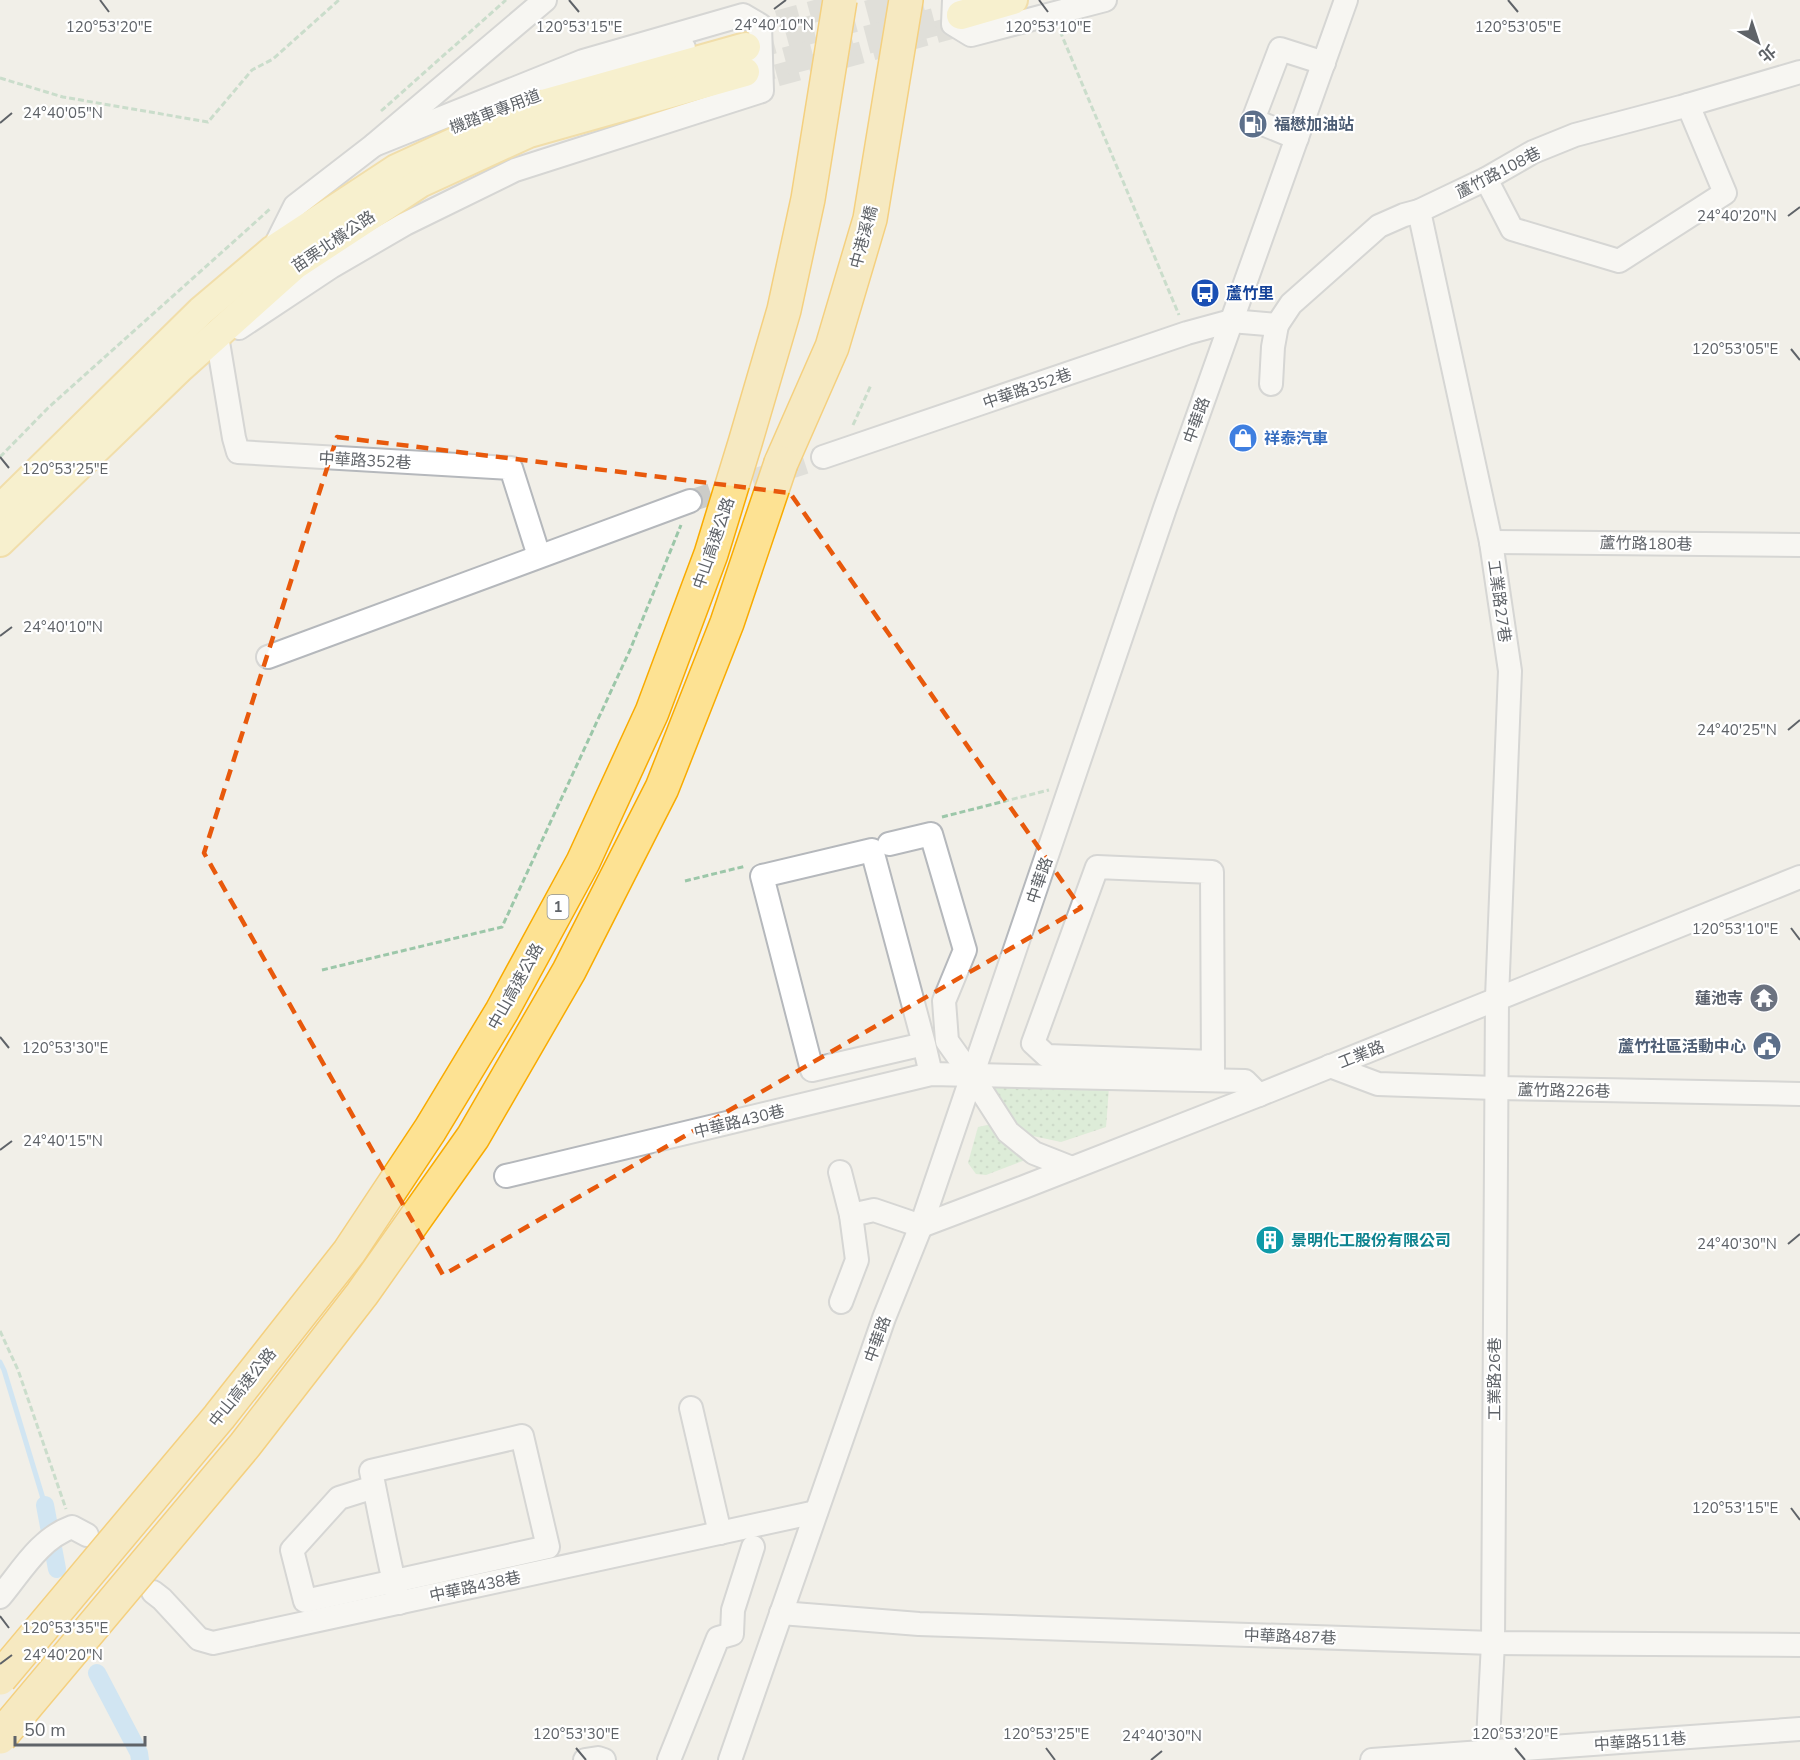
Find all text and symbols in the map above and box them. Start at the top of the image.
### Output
north arrow [1728,12,1788,72]
text: 24°40'10"N [734,15,814,35]
text: 120°53'20"E [66,17,152,37]
text: 120°53'15"E [536,17,622,37]
text: 120°53'10"E [1005,17,1091,37]
text: 120°53'05"E [1475,17,1561,37]
text: 北 [1754,39,1780,66]
street label: 機踏車專用道 [447,84,544,139]
text: 24°40'05"N [23,103,103,123]
fuel station icon: 福懋加油站 [1237,108,1269,140]
place label: 福懋加油站 [1274,114,1354,136]
street label: 蘆竹路108巷 [1452,142,1545,204]
street label: 中港溪橋 [845,203,883,271]
street label: 苗栗北橫公路 [288,206,380,278]
text: 24°40'20"N [1697,206,1777,226]
bus stop icon: 蘆竹里 [1189,277,1221,309]
place label: 蘆竹里 [1226,283,1274,305]
text: 120°53'05"E [1692,339,1778,359]
street label: 中華路352巷 [980,363,1075,414]
street label: 中華路 [1178,394,1215,447]
shop icon: 祥泰汽車 [1227,422,1259,454]
place label: 祥泰汽車 [1264,428,1328,450]
street label: 中華路352巷 [318,448,412,474]
text: 120°53'25"E [22,459,108,479]
street label: 中山高速公路 [688,494,740,592]
street label: 蘆竹路180巷 [1599,532,1693,556]
street label: 工業路27巷 [1482,558,1516,644]
text: 24°40'10"N [23,617,103,637]
text: 24°40'25"N [1697,720,1777,740]
street label: 中華路 [1022,854,1058,907]
road number: 1 [548,895,568,919]
text: 120°53'10"E [1692,919,1778,939]
street label: 中山高速公路 [483,939,549,1034]
temple icon: 蓮池寺 [1748,982,1780,1014]
place label: 蓮池寺 [1695,988,1743,1010]
public building icon: 蘆竹社區活動中心 [1751,1030,1783,1062]
street label: 工業路 [1335,1036,1388,1074]
place label: 蘆竹社區活動中心 [1618,1036,1746,1058]
text: 120°53'30"E [22,1038,108,1058]
street label: 蘆竹路226巷 [1517,1079,1611,1103]
street label: 中華路430巷 [692,1100,787,1144]
text: 24°40'15"N [23,1131,103,1151]
building icon: 景明化工股份有限公司 [1254,1224,1286,1256]
place label: 景明化工股份有限公司 [1291,1230,1451,1252]
text: 24°40'30"N [1697,1234,1777,1254]
street label: 中華路 [859,1313,896,1366]
street label: 工業路26巷 [1484,1337,1506,1421]
street label: 中山高速公路 [204,1343,282,1432]
text: 120°53'15"E [1692,1498,1778,1518]
street label: 中華路438巷 [428,1567,523,1607]
text: 120°53'35"E [22,1618,108,1638]
street label: 中華路487巷 [1243,1624,1337,1650]
text: 24°40'20"N [23,1645,103,1665]
scale bar [15,1709,146,1747]
text: 50 m [24,1718,66,1742]
text: 120°53'30"E [533,1724,619,1744]
text: 120°53'25"E [1003,1724,1089,1744]
text: 120°53'20"E [1472,1724,1558,1744]
text: 24°40'30"N [1122,1726,1202,1746]
street label: 中華路511巷 [1593,1728,1687,1756]

